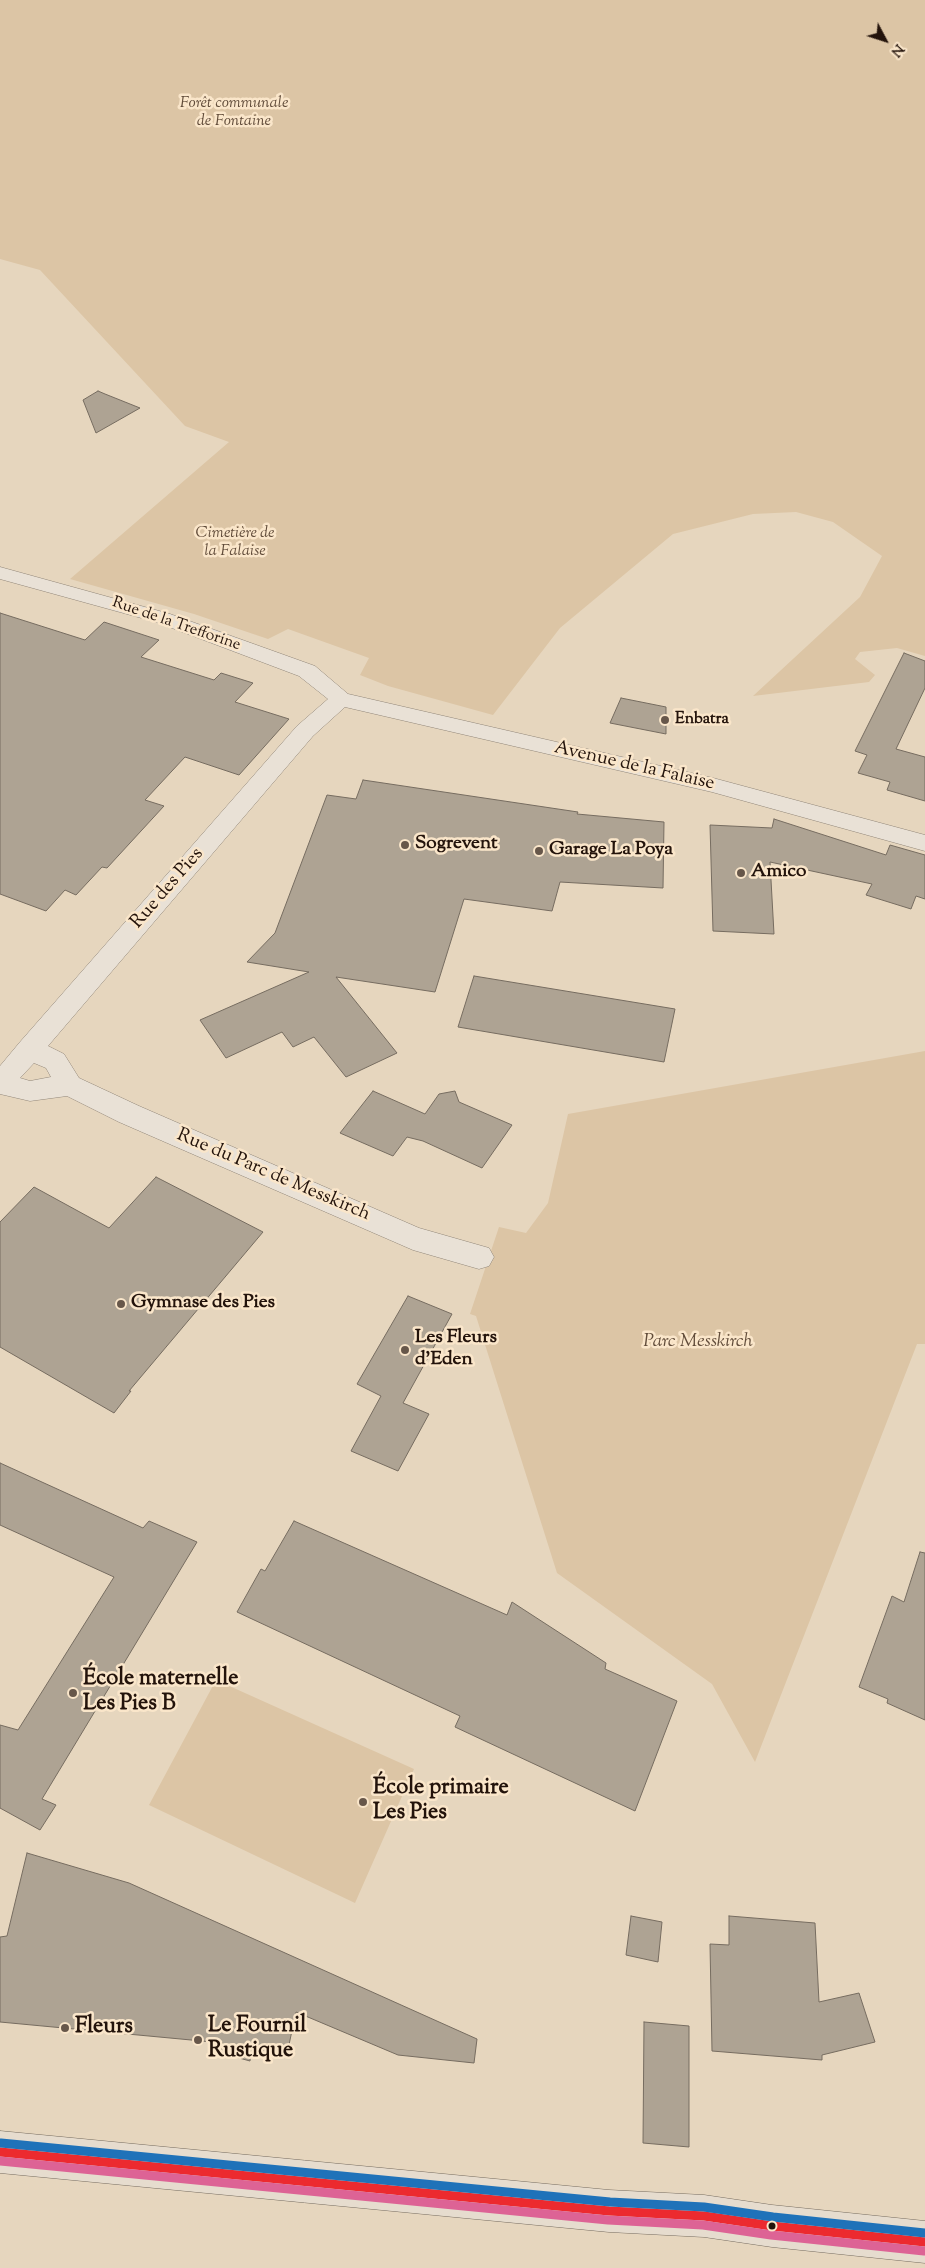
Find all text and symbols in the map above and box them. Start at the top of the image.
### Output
north arrow [860,15,910,65]
text: N [885,39,908,60]
park label: Forêt communale de Fontaine [180,94,288,132]
park label: Cimetière de la Falaise [196,524,274,562]
street label: Rue de la Trefforine [109,594,243,656]
place label: Enbatra [675,710,729,730]
marker: Enbatra [659,714,671,726]
street label: Avenue de la Falaise [552,737,716,797]
place label: Sogrevent [415,834,497,856]
marker: Sogrevent [399,839,411,851]
place label: Garage La Poya [549,840,673,862]
street label: Rue des Pies [127,844,209,934]
marker: Garage La Poya [533,845,545,857]
place label: Amico [751,862,806,884]
marker: Amico [735,867,747,879]
street label: Rue du Parc de Messkirch [173,1125,373,1227]
place label: Gymnase des Pies [131,1293,275,1315]
marker: Gymnase des Pies [115,1298,127,1310]
place label: Les Fleurs d'Eden [415,1328,497,1372]
park label: Parc Messkirch [643,1332,753,1354]
marker: Les Fleurs d'Eden [399,1344,411,1356]
place label: École maternelle Les Pies B [83,1667,238,1718]
marker: École maternelle Les Pies B [67,1687,79,1699]
place label: École primaire Les Pies [373,1776,509,1828]
marker: École primaire Les Pies [357,1796,369,1808]
place label: Le Fournil Rustique [208,2014,306,2066]
place label: Fleurs [75,2015,133,2041]
marker: Fleurs [59,2022,71,2034]
marker: Le Fournil Rustique [192,2034,204,2046]
unlabelled marker [767,2221,777,2231]

